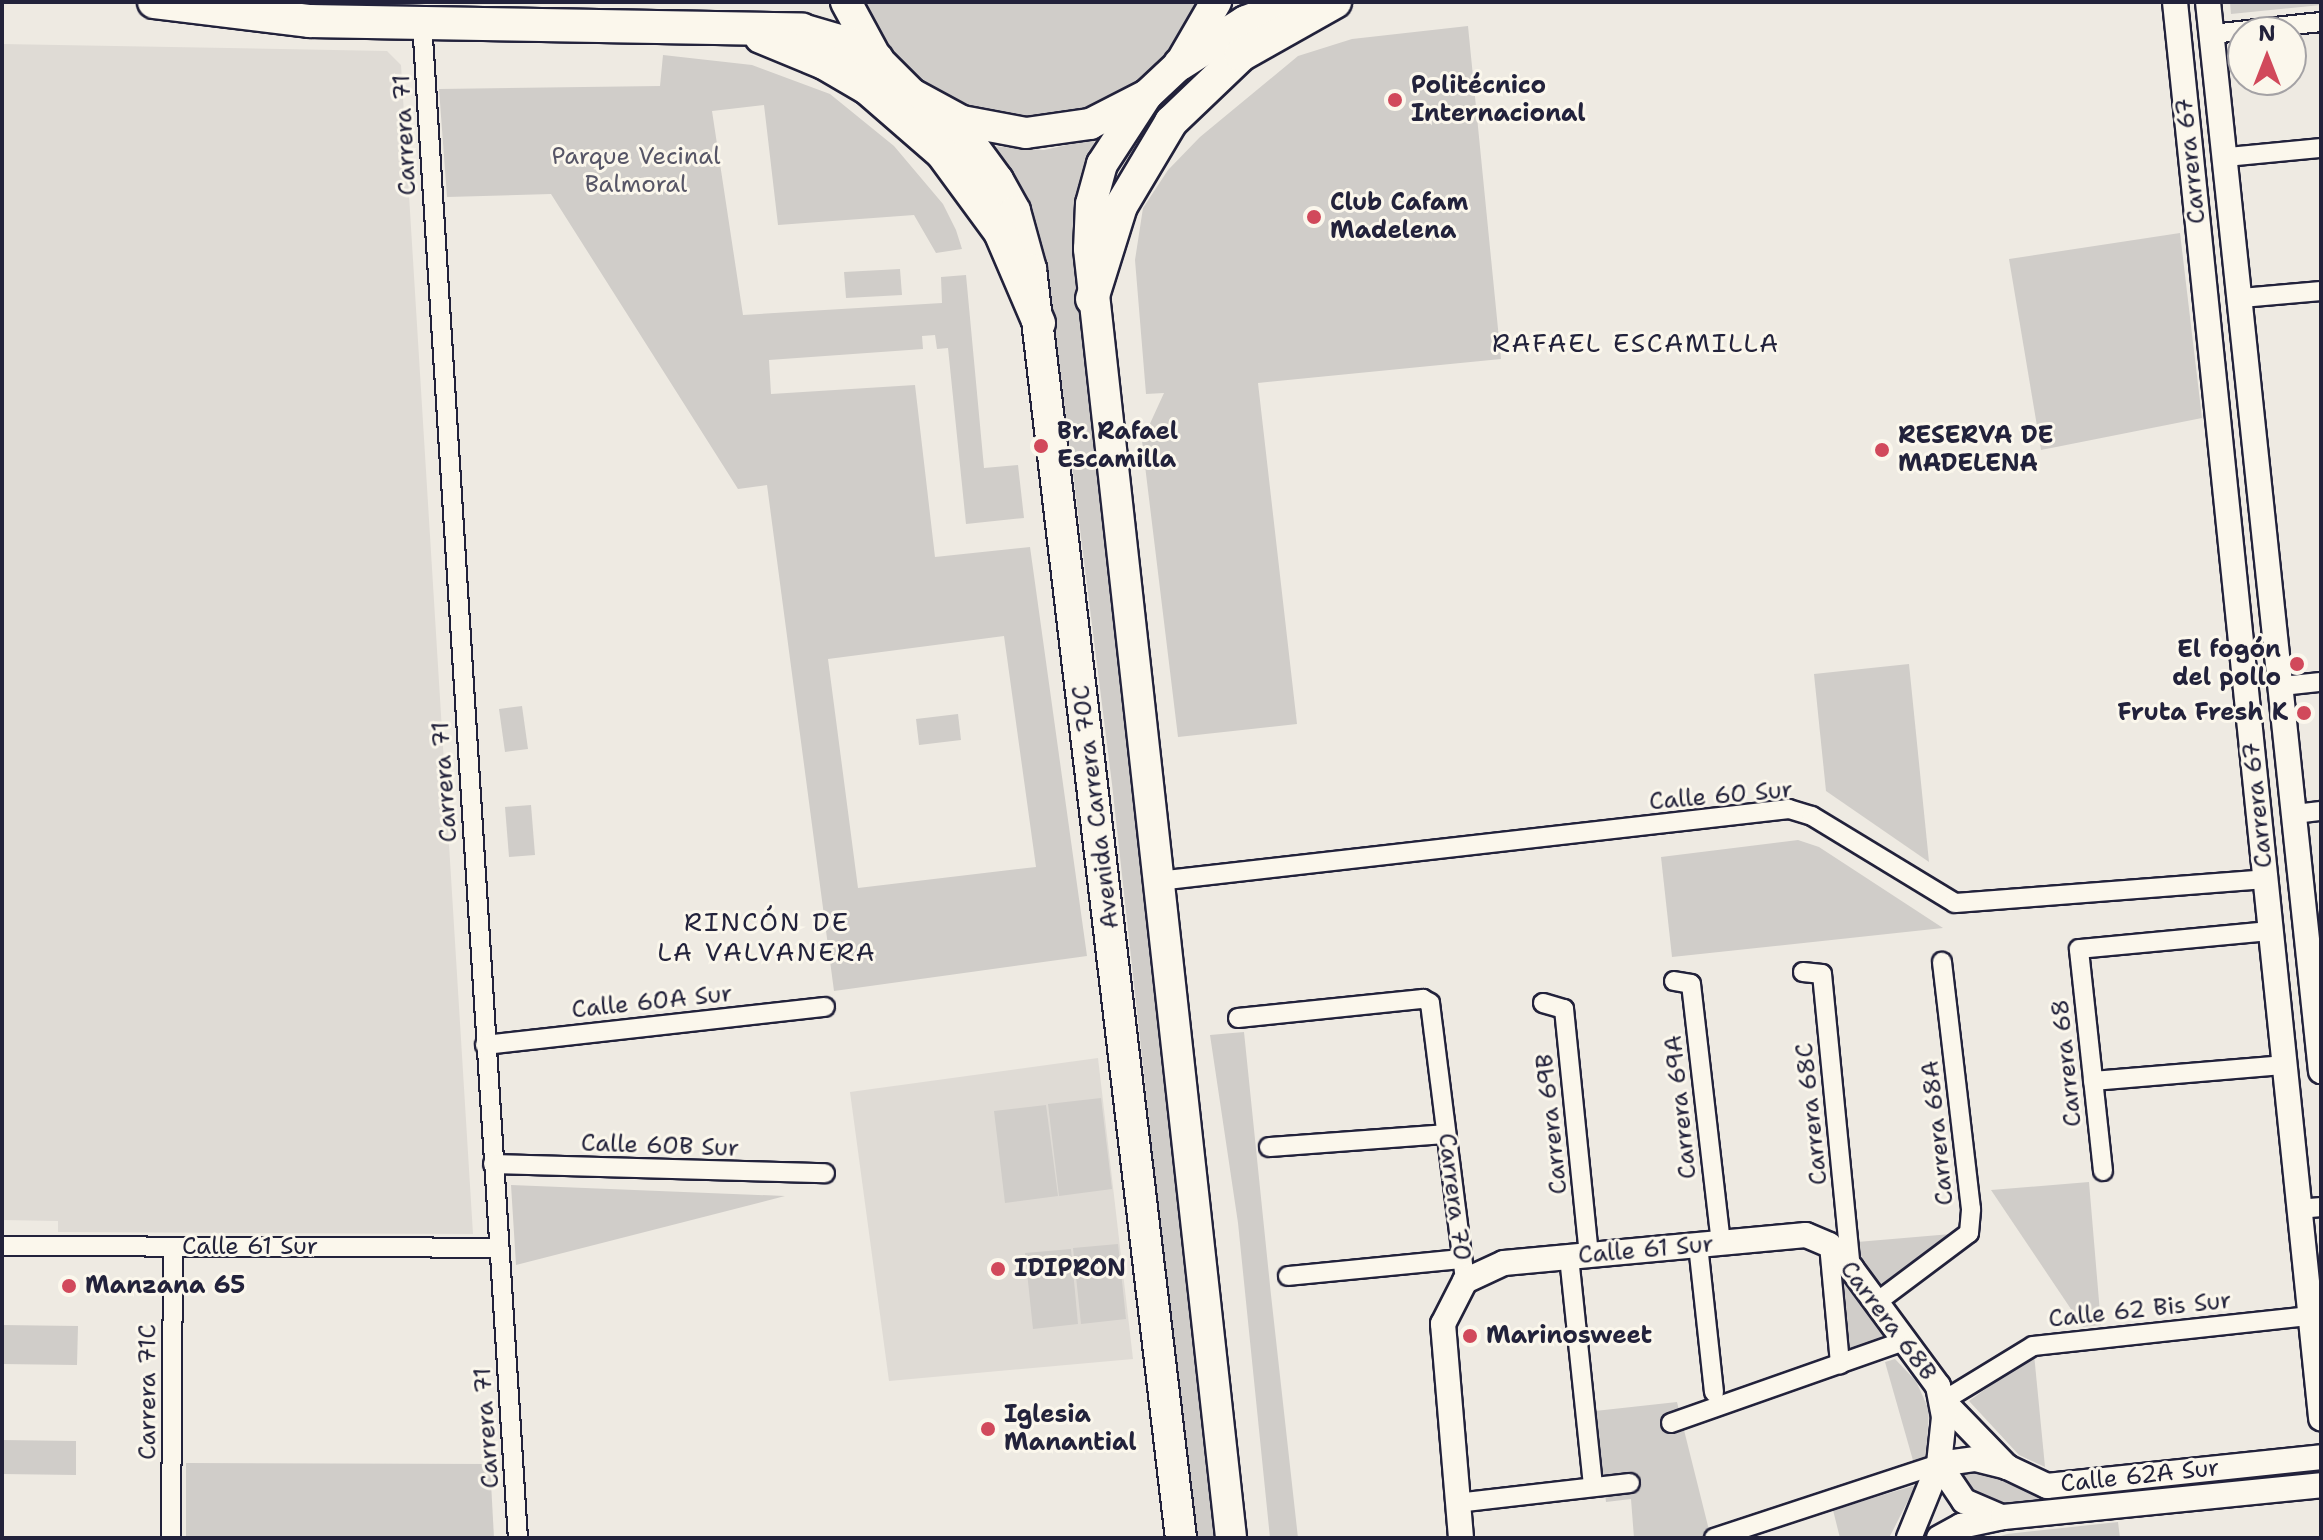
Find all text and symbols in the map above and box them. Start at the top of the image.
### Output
north arrow [2227,16,2307,96]
text: N [2258,19,2276,48]
place label: Politécnico Internacional [1411,72,1586,128]
street label: Carrera 71 [387,74,423,196]
marker: Politécnico Internacional [1386,91,1404,109]
street label: Carrera 67 [2170,97,2212,225]
park label: Parque Vecinal Balmoral [552,143,720,199]
place label: Club Cafam Madelena [1330,189,1468,245]
marker: Club Cafam Madelena [1305,208,1323,226]
district label: RAFAEL ESCAMILLA [1492,327,1780,359]
place label: Br. Rafael Escamilla [1057,418,1178,474]
place label: RESERVA DE MADELENA [1898,422,2054,478]
marker: Br. Rafael Escamilla [1032,437,1050,455]
marker: RESERVA DE MADELENA [1873,441,1891,459]
place label: El fogón del pollo [2172,636,2281,692]
marker: El fogón del pollo [2288,655,2306,673]
street label: Avenida Carrera 70C [1067,683,1125,931]
place label: Fruta Fresh K [2117,699,2288,727]
marker: Fruta Fresh K [2295,704,2313,722]
street label: Carrera 71 [426,721,464,843]
street label: Carrera 67 [2237,741,2279,869]
street label: Calle 60 Sur [1648,775,1794,817]
district label: RINCÓN DE LA VALVANERA [657,906,877,968]
street label: Calle 60A Sur [570,979,734,1025]
street label: Carrera 68 [2046,998,2088,1128]
street label: Carrera 69A [1659,1033,1703,1181]
street label: Carrera 68C [1790,1041,1834,1187]
street label: Carrera 69B [1530,1052,1574,1196]
street label: Carrera 68A [1916,1059,1960,1207]
street label: Calle 60B Sur [580,1129,740,1163]
street label: Carrera 70 [1432,1131,1476,1263]
street label: Calle 61 Sur [1577,1230,1715,1270]
street label: Calle 61 Sur [182,1233,318,1261]
place label: IDIPRON [1014,1255,1126,1283]
street label: Carrera 68B [1834,1255,1942,1387]
marker: IDIPRON [989,1260,1007,1278]
place label: Manzana 65 [85,1272,245,1300]
marker: Manzana 65 [60,1277,78,1295]
street label: Calle 62 Bis Sur [2047,1286,2233,1334]
place label: Marinosweet [1486,1322,1652,1350]
street label: Carrera 71C [134,1324,162,1460]
marker: Marinosweet [1461,1327,1479,1345]
street label: Carrera 71 [468,1367,506,1489]
place label: Iglesia Manantial [1004,1401,1137,1457]
marker: Iglesia Manantial [979,1420,997,1438]
street label: Calle 62A Sur [2059,1453,2221,1499]

